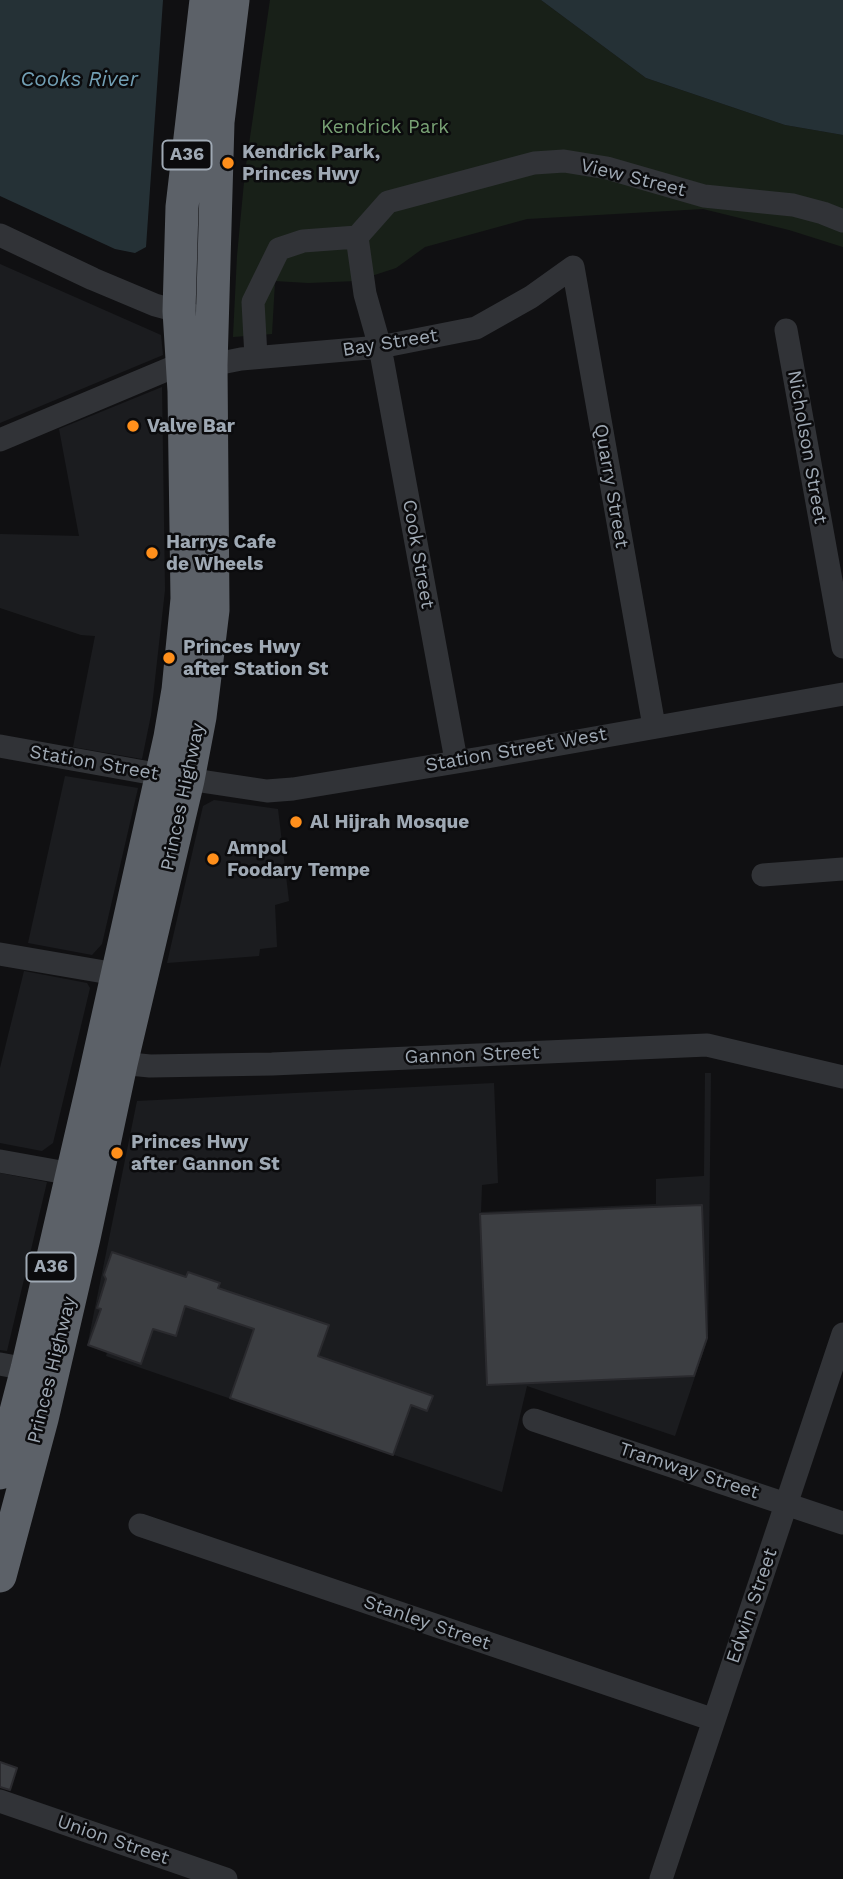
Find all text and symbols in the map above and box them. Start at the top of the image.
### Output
water label: Cooks River [20,67,138,93]
park label: Kendrick Park [321,116,449,138]
road number: A36 [162,140,212,170]
place label: Kendrick Park, Princes Hwy [242,141,380,185]
street label: View Street [578,154,688,202]
marker: Kendrick Park, Princes Hwy [220,155,236,171]
street label: Bay Street [341,324,439,362]
street label: Nicholson Street [782,368,832,526]
place label: Valve Bar [147,415,235,437]
marker: Valve Bar [125,418,141,434]
street label: Quarry Street [589,422,633,550]
street label: Cook Street [397,498,439,610]
place label: Harrys Cafe de Wheels [166,531,276,575]
marker: Harrys Cafe de Wheels [144,545,160,561]
place label: Princes Hwy after Station St [183,636,328,680]
marker: Princes Hwy after Station St [161,650,177,666]
street label: Princes Highway [156,721,210,873]
street label: Station Street West [424,723,608,777]
street label: Station Street [28,740,160,786]
place label: Al Hijrah Mosque [310,811,469,833]
marker: Al Hijrah Mosque [288,814,304,830]
place label: Ampol Foodary Tempe [227,837,370,881]
marker: Ampol Foodary Tempe [205,851,221,867]
street label: Gannon Street [404,1041,540,1069]
place label: Princes Hwy after Gannon St [131,1131,280,1175]
marker: Princes Hwy after Gannon St [109,1145,125,1161]
road number: A36 [26,1252,76,1282]
street label: Princes Highway [23,1294,81,1446]
street label: Tramway Street [616,1438,762,1504]
street label: Edwin Street [722,1546,782,1666]
street label: Stanley Street [361,1591,493,1655]
street label: Union Street [54,1810,172,1870]

